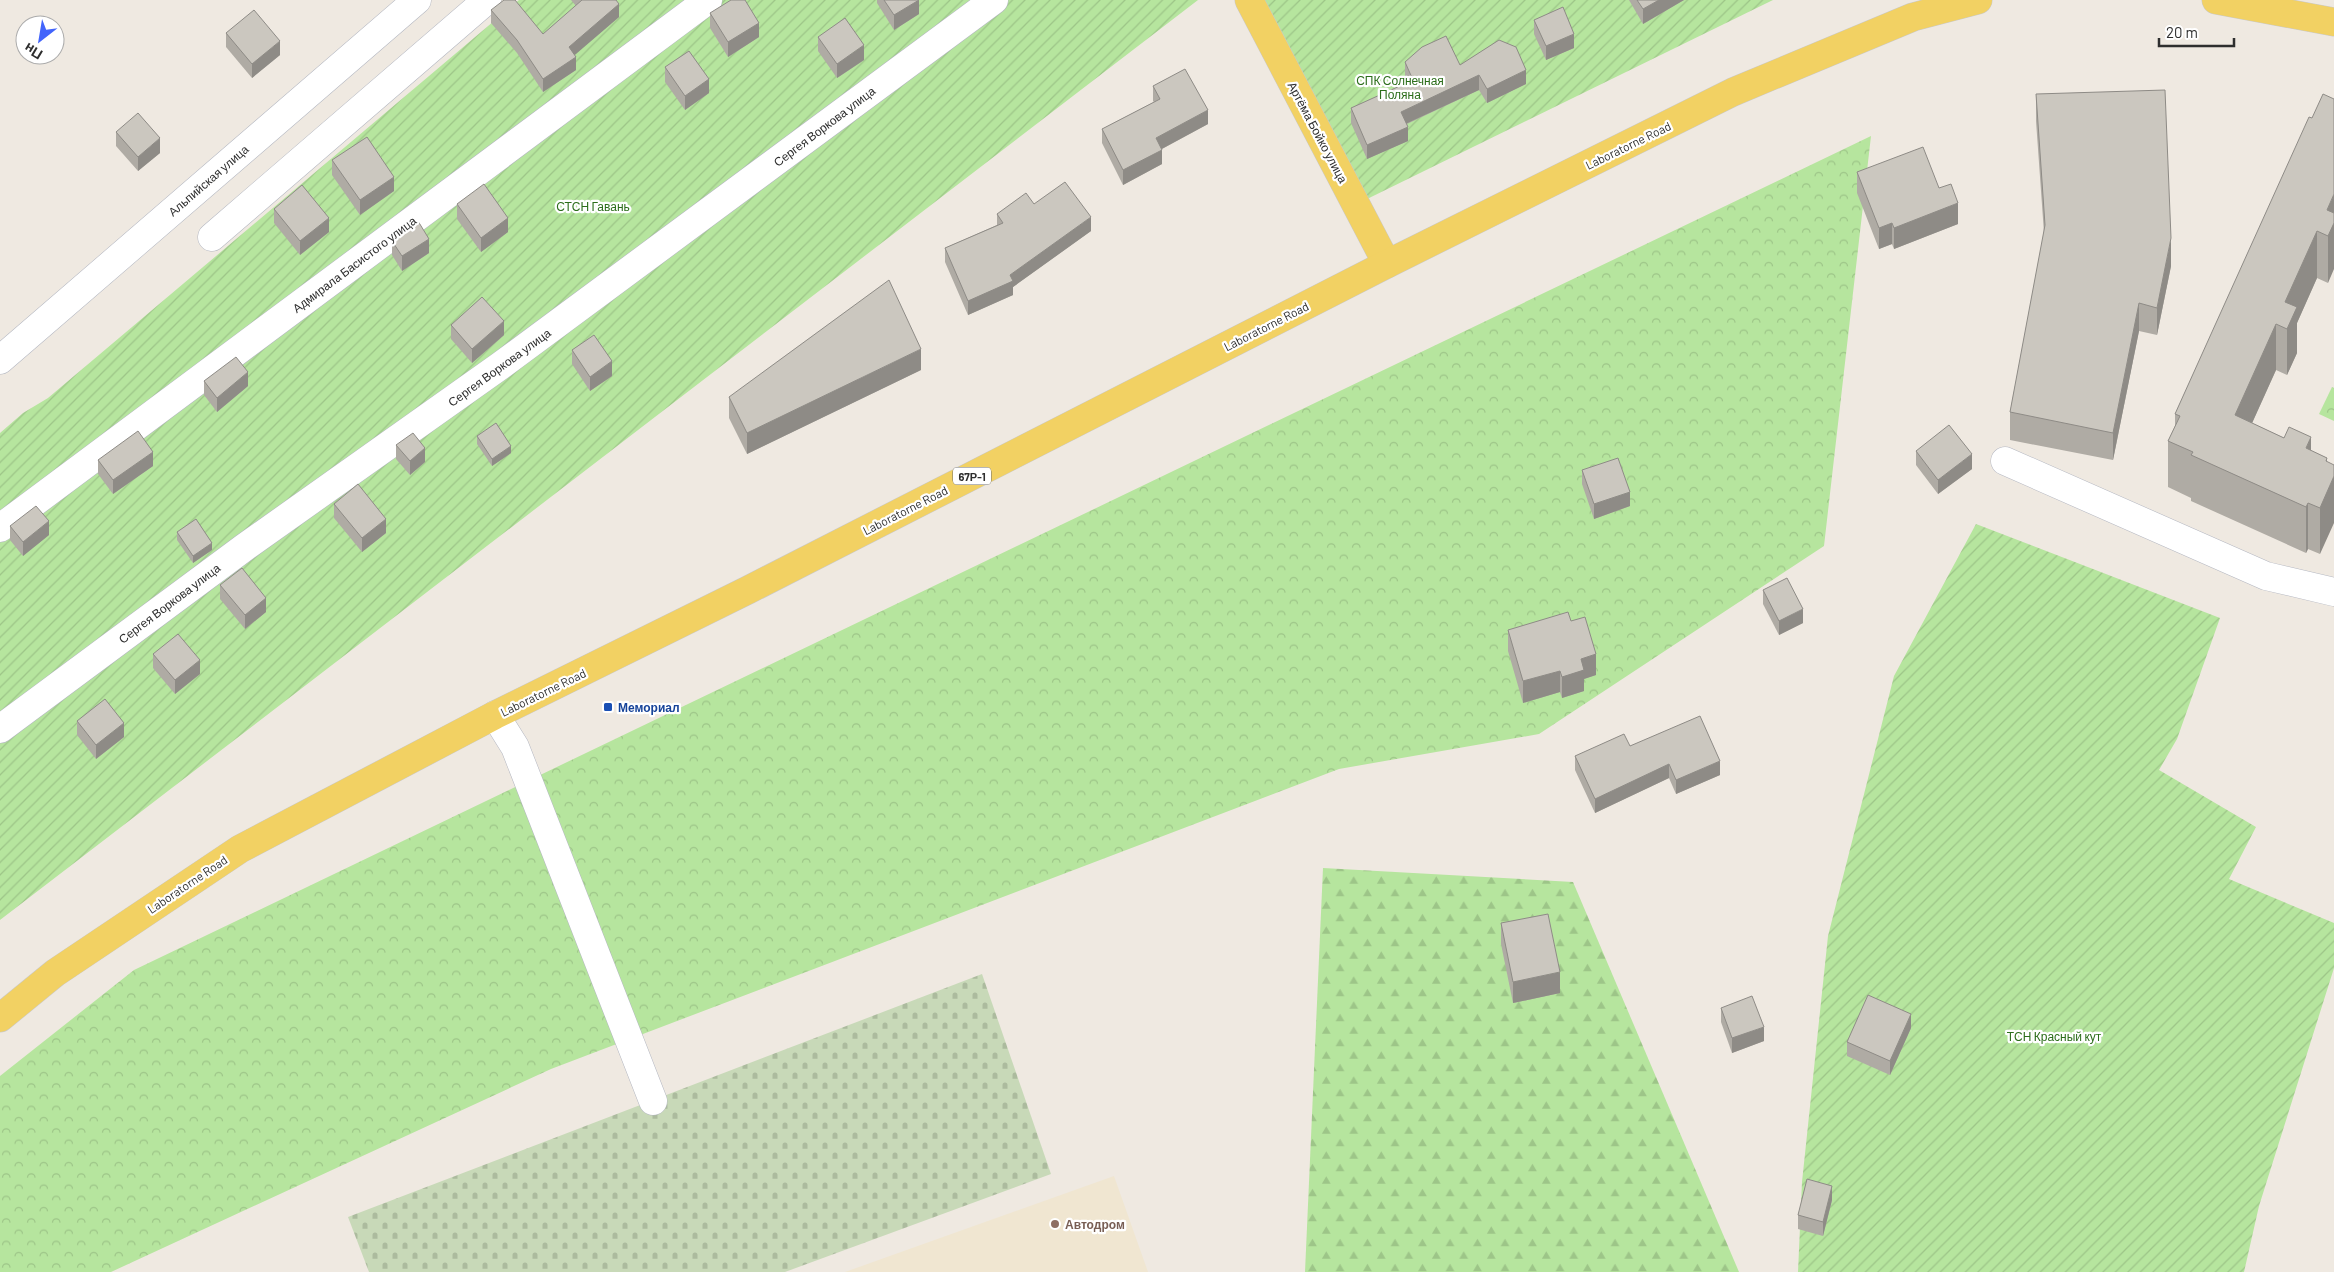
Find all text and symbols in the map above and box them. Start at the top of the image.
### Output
north arrow [15,15,65,65]
scale bar [2159,15,2234,47]
text: 20 m [2166,23,2198,41]
text: Пн [21,40,45,64]
park label: СПК Солнечная Поляна [1356,73,1444,101]
street label: Артёма Бойко улица [1285,79,1351,186]
street label: Сергея Воркова улица [771,83,878,170]
street label: Laboratorne Road [1583,118,1673,172]
street label: Альпийская улица [165,141,252,219]
park label: СТСН Гавань [556,199,630,213]
street label: Адмирала Басистого улица [290,213,419,316]
street label: Laboratorne Road [1221,299,1311,353]
street label: Сергея Воркова улица [445,325,554,410]
road number: 67Р-1 [953,468,991,484]
street label: Laboratorne Road [860,483,950,537]
street label: Сергея Воркова улица [116,560,223,647]
street label: Laboratorne Road [498,665,588,719]
place label: Мемориал [618,700,680,715]
marker: Мемориал [602,701,614,713]
street label: Laboratorne Road [144,852,230,916]
park label: ТСН Красный кут [2007,1029,2102,1044]
place label: Автодром [1065,1217,1125,1232]
marker: Автодром [1049,1218,1061,1230]

